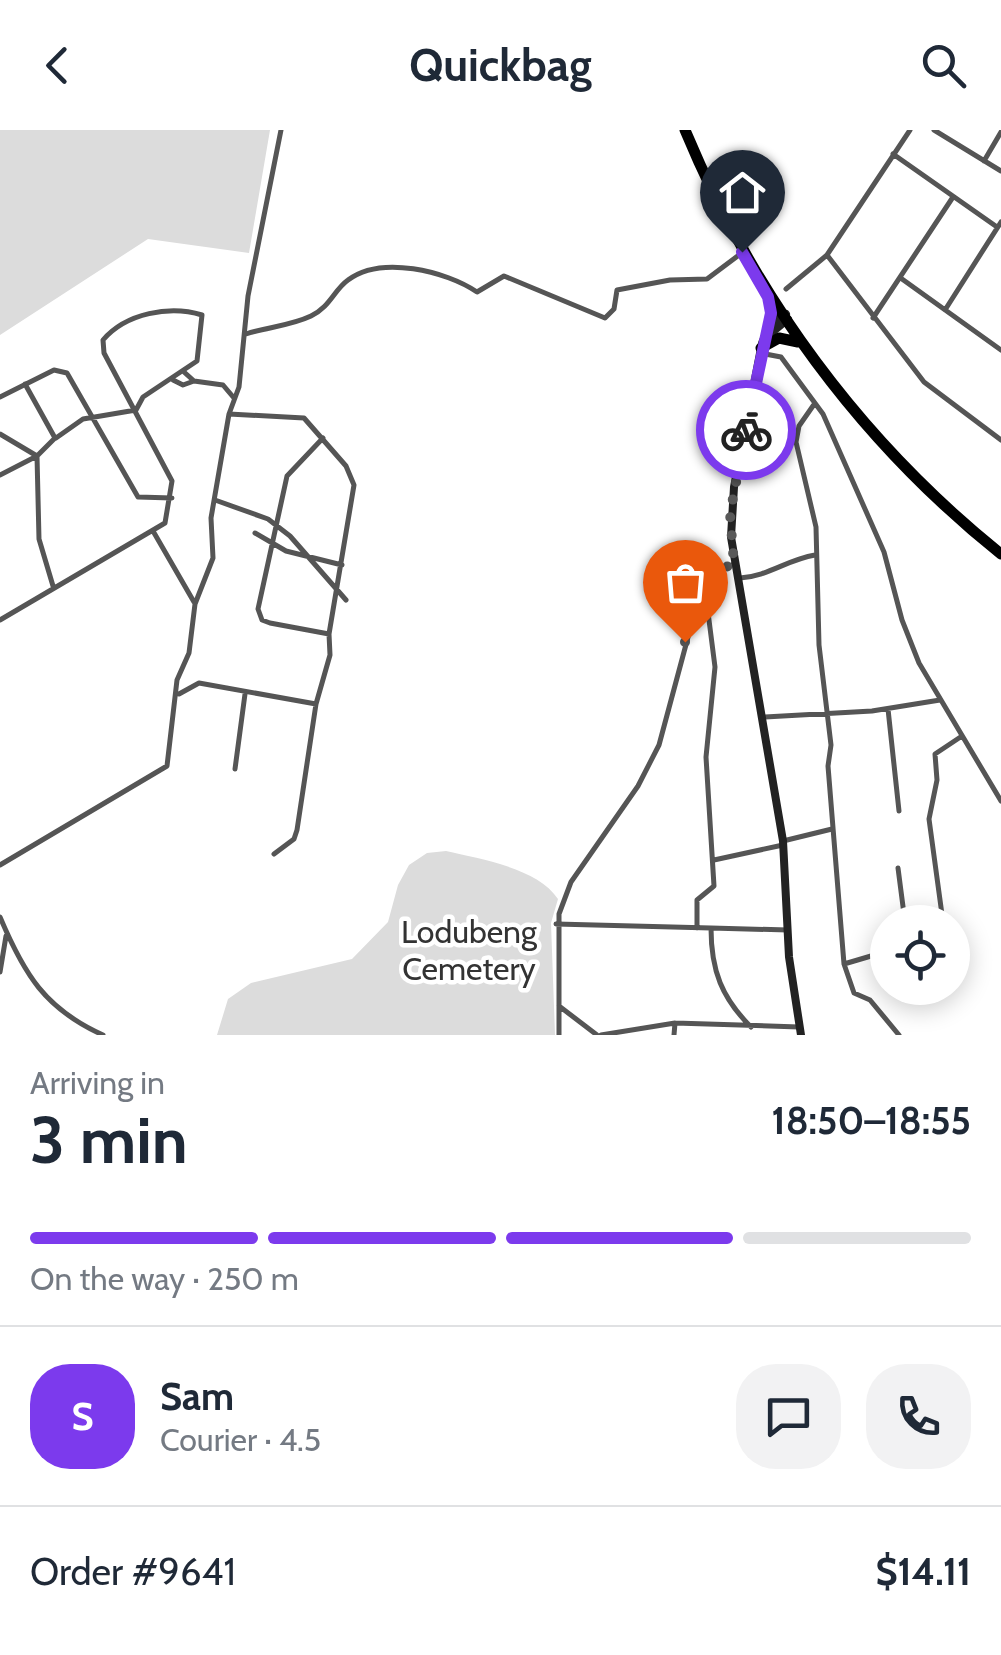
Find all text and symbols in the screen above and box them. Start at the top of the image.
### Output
icon: back [30,38,85,93]
text: Quickbag [409,38,592,92]
icon: search [916,38,971,93]
pin [700,150,785,253]
icon: home [715,165,770,220]
courier [696,380,796,480]
icon: bike [719,403,774,458]
pin [643,540,728,643]
icon: bag [658,555,713,610]
map controls [870,905,970,1005]
button: locate [870,905,970,1005]
park label: Lodubeng Cemetery [401,912,538,988]
text: Arriving in [30,1063,165,1102]
text: 18:50–18:55 [772,1097,971,1144]
text: 3 min [30,1100,188,1179]
text: On the way · 250 m [30,1259,299,1298]
button: chat [736,1364,841,1469]
button: phone [866,1364,971,1469]
text: Sam [160,1373,234,1420]
text: S [71,1393,94,1440]
text: Courier · 4.5 [160,1420,321,1459]
text: Order #9641 [30,1548,236,1595]
text: $14.11 [876,1548,971,1595]

